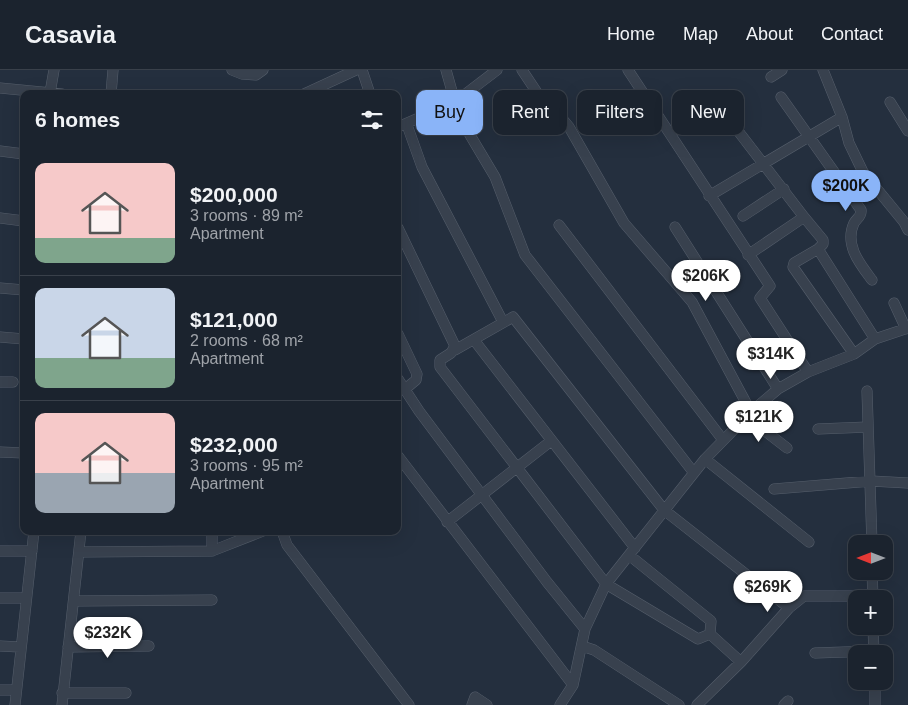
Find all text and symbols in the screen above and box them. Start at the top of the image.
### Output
text: Casavia [25,21,116,48]
text: Home [607,24,655,44]
text: Map [683,24,718,44]
text: About [746,24,793,44]
text: Contact [821,24,883,44]
chip: Buy [416,90,483,135]
chip: Rent [493,90,567,135]
chip: Filters [577,90,662,135]
chip: New [672,90,744,135]
icon: filters [358,106,386,134]
text: 6 homes [35,108,120,131]
pin: $200K [811,170,881,212]
text: $200K [822,177,870,194]
icon: home [75,183,135,243]
text: $200,000 [190,183,278,206]
text: 3 rooms · 89 m² [190,207,303,224]
text: Apartment [190,225,264,242]
pin: $206K [671,260,741,302]
text: $206K [682,267,730,284]
icon: home [75,308,135,368]
text: $121,000 [190,308,278,331]
text: 2 rooms · 68 m² [190,332,303,349]
pin: $314K [736,338,806,380]
text: $314K [747,345,795,362]
text: Apartment [190,350,264,367]
pin: $121K [724,400,794,443]
text: $121K [735,408,783,425]
icon: home [75,433,135,493]
text: $232,000 [190,433,278,456]
text: 3 rooms · 95 m² [190,457,303,474]
text: Apartment [190,475,264,492]
north arrow [848,535,892,580]
map controls [848,535,893,690]
pin: $269K [733,570,803,613]
text: $269K [744,578,792,595]
button: + [848,590,893,635]
pin: $232K [73,616,143,659]
text: $232K [84,624,132,641]
button: − [848,645,893,690]

